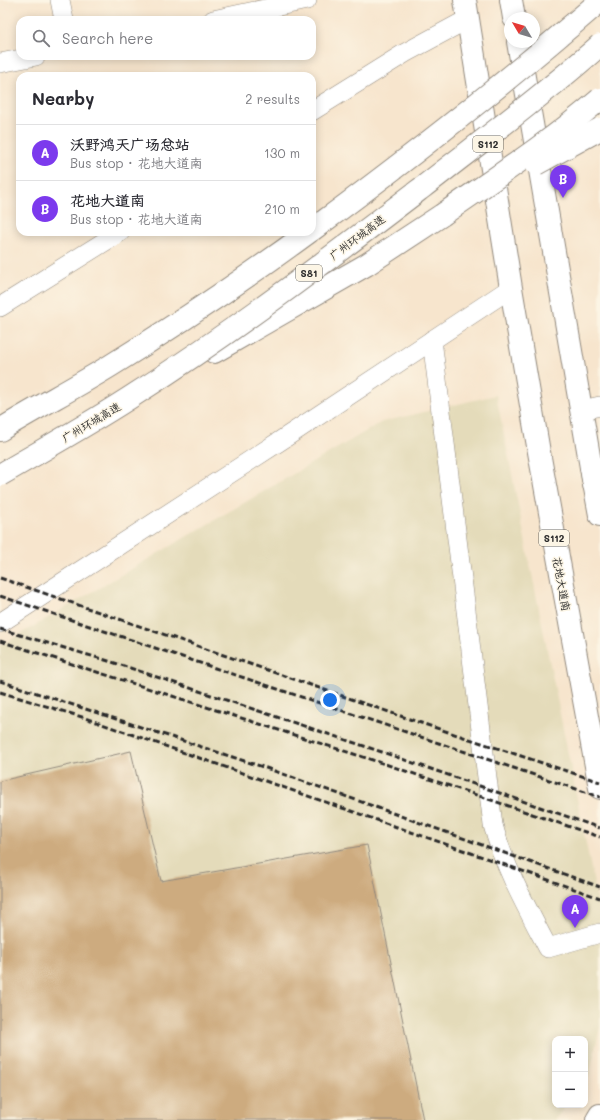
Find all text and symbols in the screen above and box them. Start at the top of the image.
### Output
north arrow [504,12,540,48]
search box [16,16,316,60]
icon: search [30,27,52,49]
text: Search here [62,28,153,48]
text: Nearby [32,87,94,109]
text: 2 results [245,90,300,107]
text: 沃野鸿天广场总站 [70,134,190,154]
road number: S112 [473,136,503,152]
text: A [40,144,50,161]
text: 130 m [264,144,300,161]
text: Bus stop · 花地大道南 [70,154,202,171]
pin: B [550,165,576,198]
text: 花地大道南 [70,190,145,210]
text: B [41,200,49,217]
text: 210 m [264,200,300,217]
text: Bus stop · 花地大道南 [70,210,202,227]
street label: 广州环城高速 [326,211,388,263]
road number: S81 [296,265,322,281]
street label: 广州环城高速 [59,399,123,445]
road number: S112 [539,530,569,546]
street label: 花地大道南 [550,556,574,612]
your location [320,690,340,710]
pin: A [562,895,588,928]
map controls [552,1036,588,1108]
button: + [552,1036,588,1072]
button: − [552,1072,588,1108]

